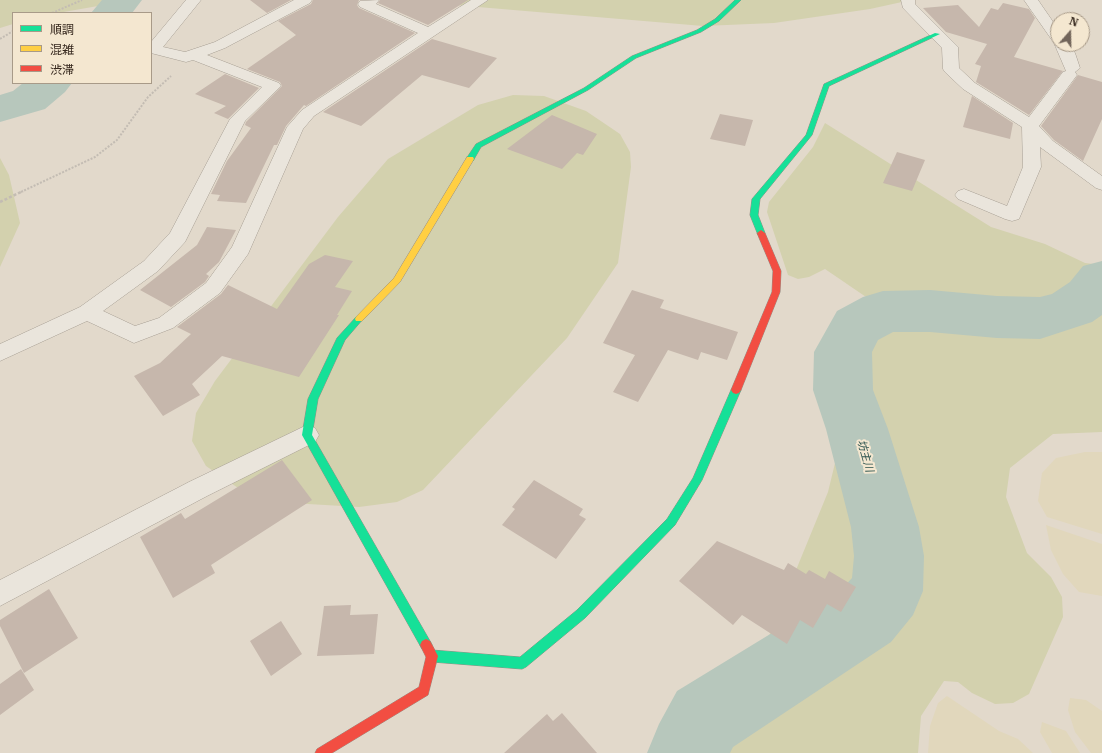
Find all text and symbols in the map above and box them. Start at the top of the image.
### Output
legend [12,12,152,84]
north arrow [1050,12,1090,52]
text: N [1067,14,1080,30]
text: 順調 [50,22,74,37]
text: 混雑 [50,42,74,57]
text: 渋滞 [50,62,74,77]
water label: 坊主川 [854,438,876,474]

